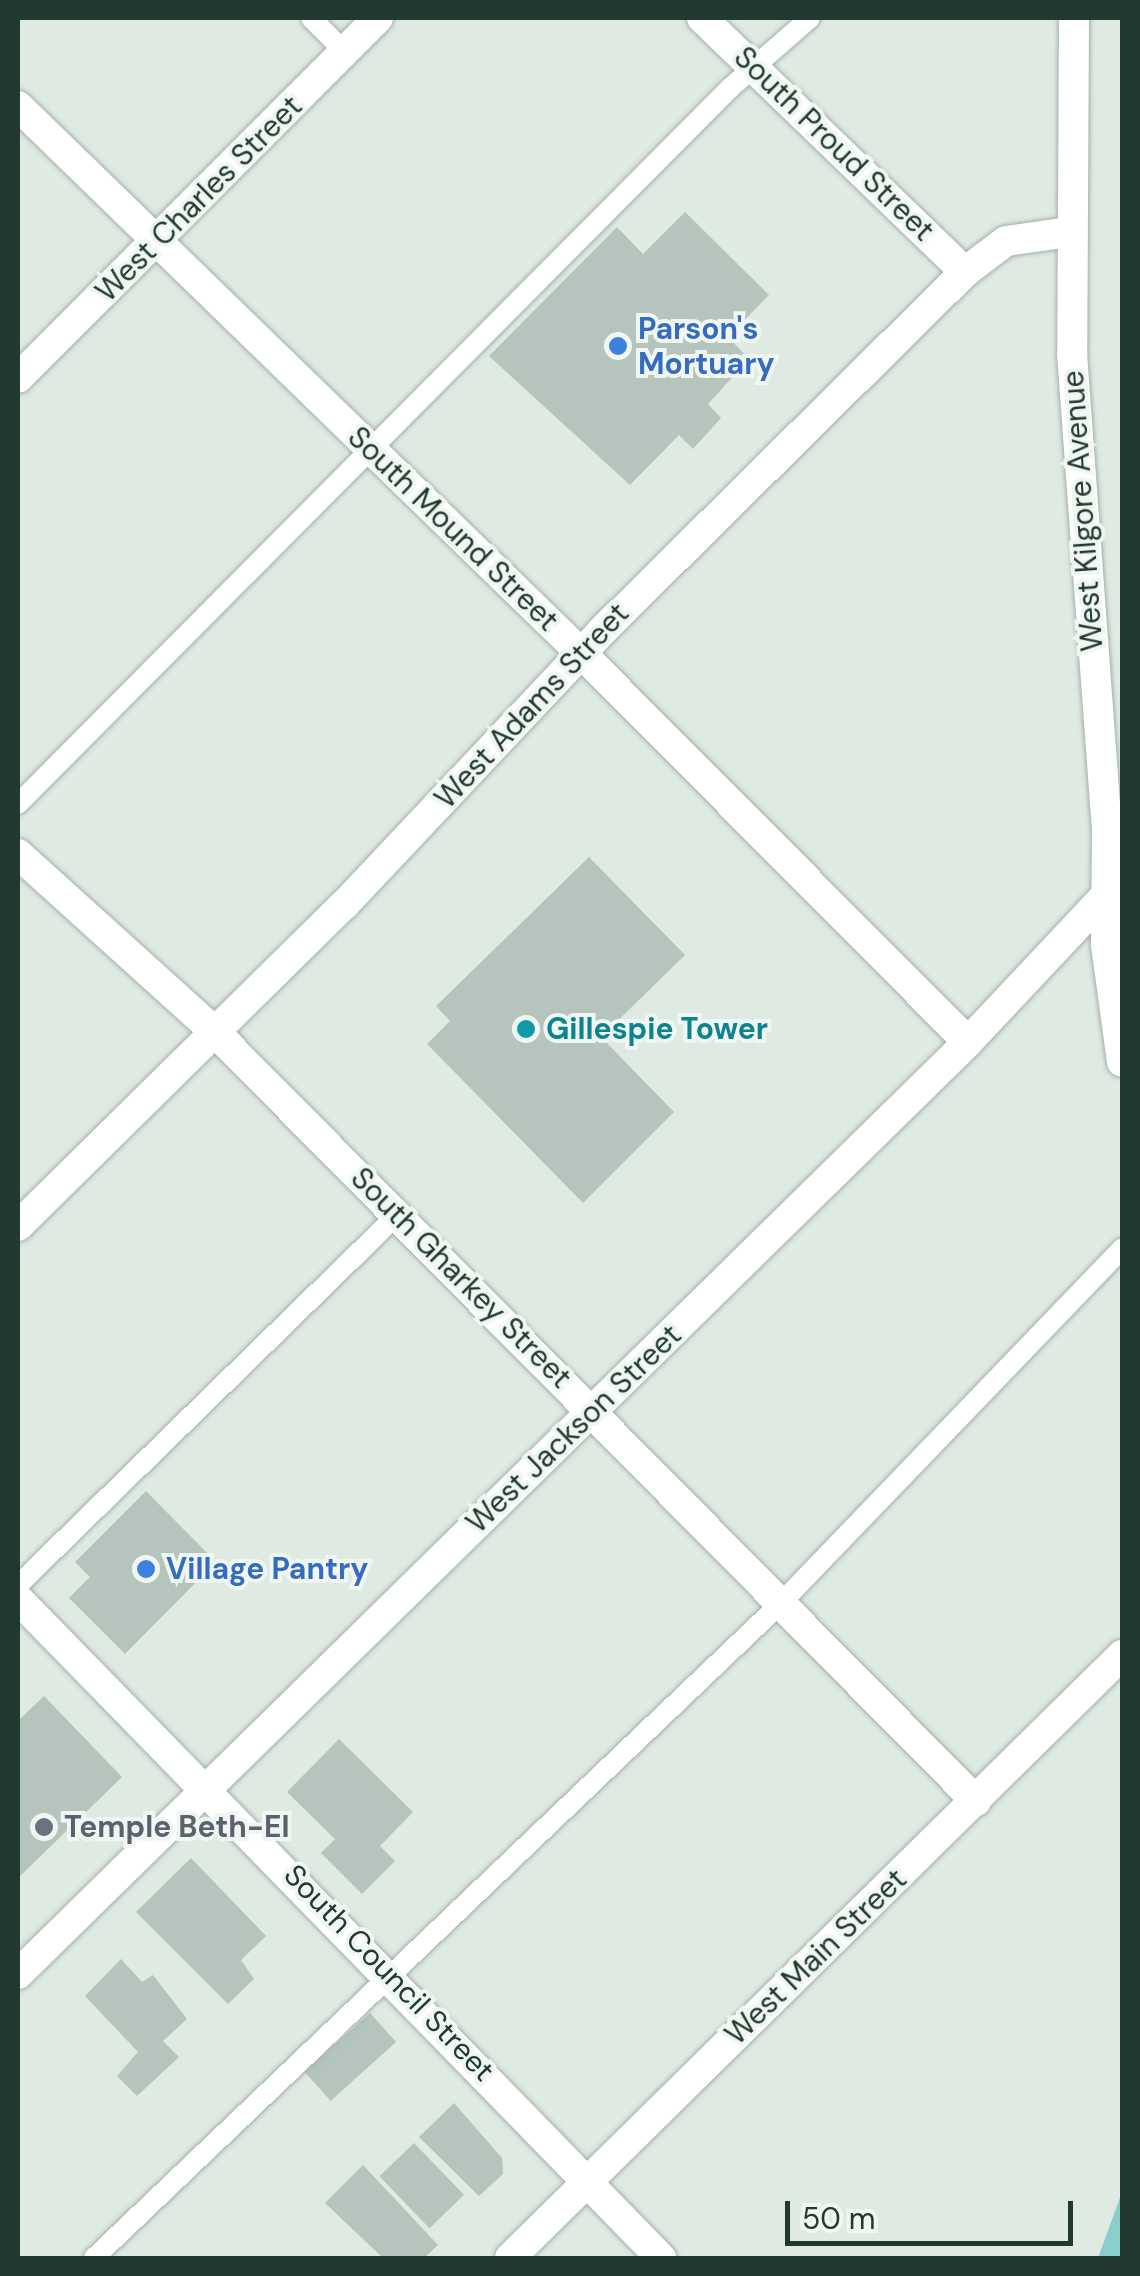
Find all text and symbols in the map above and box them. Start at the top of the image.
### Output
street label: South Proud Street [727,39,941,249]
street label: West Charles Street [88,88,310,310]
place label: Parson's Mortuary [638,311,775,382]
marker: Parson's Mortuary [607,335,629,357]
street label: West Kilgore Avenue [1055,369,1111,653]
street label: South Mound Street [340,419,566,639]
street label: West Adams Street [428,596,636,816]
place label: Gillespie Tower [546,1011,768,1047]
marker: Gillespie Tower [515,1018,537,1040]
street label: South Gharkey Street [343,1160,579,1396]
street label: West Jackson Street [459,1317,689,1541]
place label: Village Pantry [166,1551,368,1587]
marker: Village Pantry [135,1558,157,1580]
place label: Temple Beth-El [64,1809,290,1845]
marker: Temple Beth-El [33,1816,55,1838]
street label: South Council Street [276,1857,502,2089]
street label: West Main Street [718,1862,914,2052]
scale bar [790,2181,1078,2243]
text: 50 m [802,2199,876,2238]

